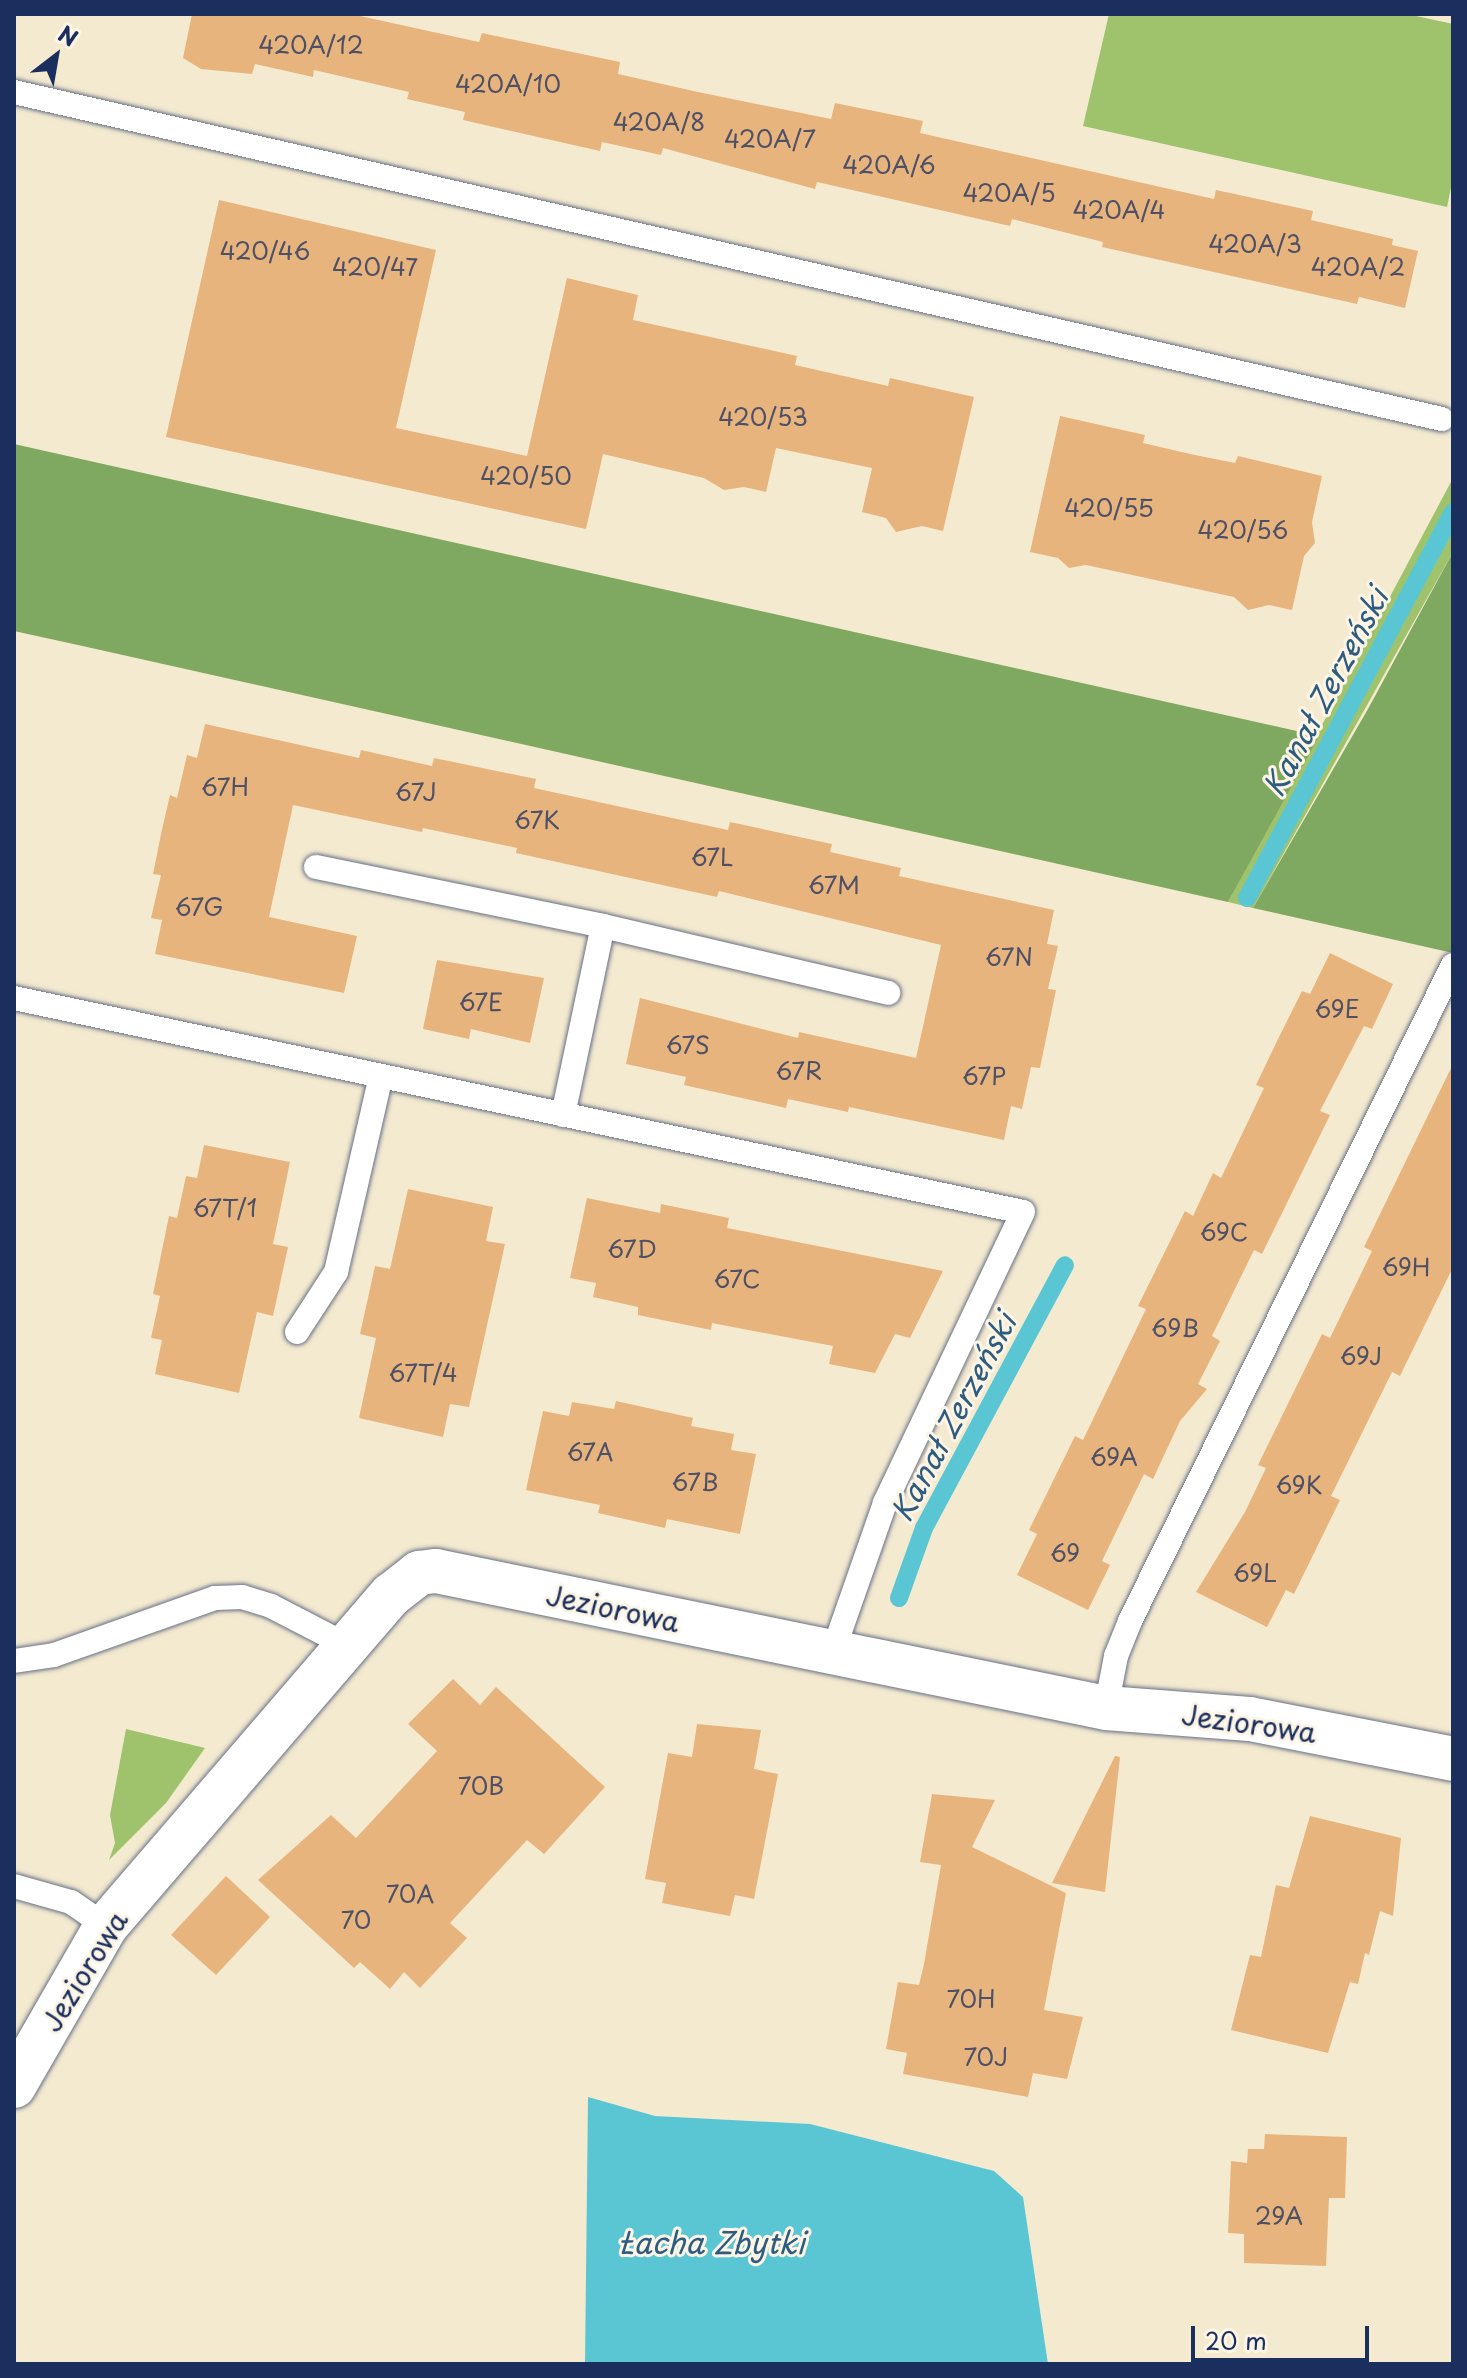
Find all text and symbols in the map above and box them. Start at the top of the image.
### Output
north arrow [16,16,96,96]
text: N [53,16,85,54]
house number: 420A/12 [258,31,364,59]
house number: 420A/10 [455,70,561,98]
house number: 420A/8 [613,108,705,136]
house number: 420A/7 [724,125,816,153]
house number: 420A/6 [842,151,936,179]
house number: 420A/5 [962,179,1056,207]
house number: 420A/4 [1073,196,1165,224]
house number: 420A/3 [1208,230,1302,258]
house number: 420/46 [220,237,310,265]
house number: 420/47 [332,253,418,281]
house number: 420A/2 [1311,253,1405,281]
house number: 420/53 [718,403,808,431]
house number: 420/50 [480,462,572,490]
house number: 420/55 [1064,494,1154,522]
house number: 420/56 [1198,516,1288,544]
water label: Kanał Zerzeński [1255,581,1395,803]
house number: 67H [201,773,249,801]
house number: 67J [395,778,437,806]
house number: 67K [514,806,560,834]
house number: 67L [691,843,733,871]
house number: 67M [808,871,860,899]
house number: 67G [175,893,223,921]
house number: 67N [985,943,1033,971]
house number: 67E [459,988,503,1016]
house number: 69E [1314,995,1360,1023]
house number: 67S [666,1031,710,1059]
house number: 67R [776,1057,822,1085]
house number: 67P [962,1062,1006,1090]
house number: 67T/1 [193,1194,257,1222]
house number: 69C [1200,1218,1248,1246]
house number: 67D [607,1235,657,1263]
house number: 69H [1382,1253,1430,1281]
house number: 67C [714,1265,760,1293]
water label: Kanał Zerzeński [883,1306,1023,1528]
house number: 69B [1151,1314,1199,1342]
house number: 69J [1340,1342,1382,1370]
house number: 67T/4 [388,1359,458,1387]
house number: 67A [567,1438,613,1466]
house number: 69A [1090,1443,1138,1471]
house number: 67B [671,1468,719,1496]
house number: 69K [1276,1471,1322,1499]
house number: 69 [1050,1539,1080,1567]
house number: 69L [1233,1559,1277,1587]
street label: Jeziorowa [543,1577,683,1639]
street label: Jeziorowa [1180,1697,1318,1749]
house number: 70B [458,1772,504,1800]
house number: 70A [386,1880,434,1908]
street label: Jeziorowa [34,1905,134,2037]
house number: 70 [341,1906,371,1934]
house number: 70H [946,1985,996,2013]
house number: 70J [963,2043,1009,2071]
house number: 29A [1255,2202,1303,2230]
water label: Łacha Zbytki [619,2224,805,2260]
scale bar [1195,2310,1373,2360]
text: 20 m [1205,2322,1267,2358]

